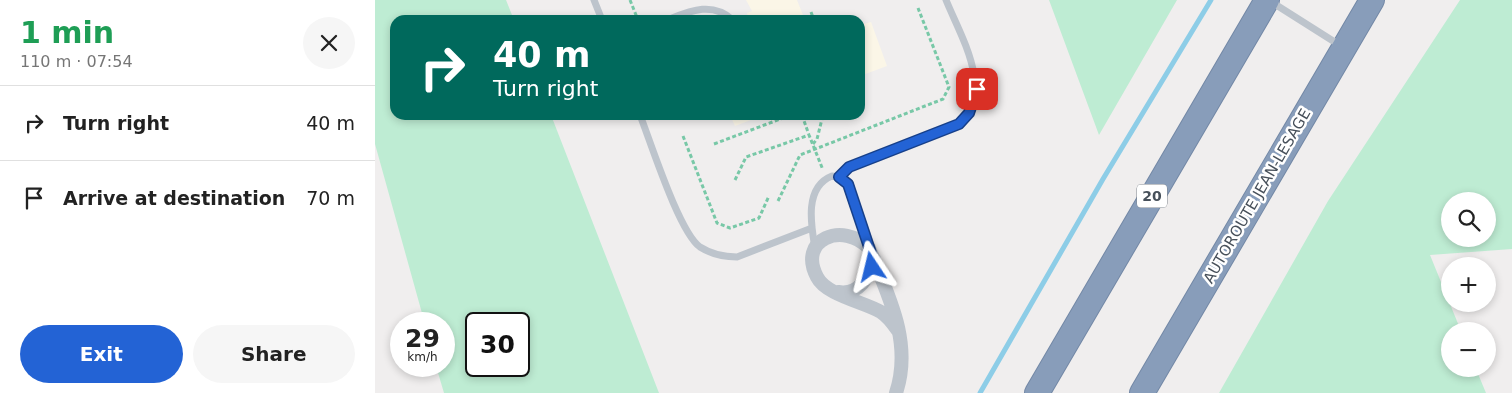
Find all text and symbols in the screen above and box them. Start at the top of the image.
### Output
text: 1 min [20,15,114,50]
button: close [303,17,355,69]
icon: right [410,35,475,100]
text: 40 m [493,35,590,75]
text: 110 m · 07:54 [20,52,133,71]
pin [956,68,998,110]
icon: arrive [963,75,991,103]
text: Turn right [493,76,598,101]
street label: AUTOROUTE JEAN-LESAGE [1200,106,1314,286]
icon: right [20,109,48,137]
text: Turn right [63,112,169,134]
text: 40 m [306,112,355,134]
icon: arrive [20,184,48,212]
road number: 20 [1137,185,1167,208]
text: Arrive at destination [63,187,285,209]
text: 70 m [306,187,355,209]
map controls [1441,192,1496,377]
button: search [1441,192,1496,247]
position arrow [845,240,897,292]
button: + [1441,257,1496,312]
speed limit sign: 30 [465,312,530,377]
button: − [1441,322,1496,377]
text: 29 [405,324,440,353]
button: Exit [20,325,183,383]
button: Share [193,325,355,383]
text: km/h [407,350,438,364]

